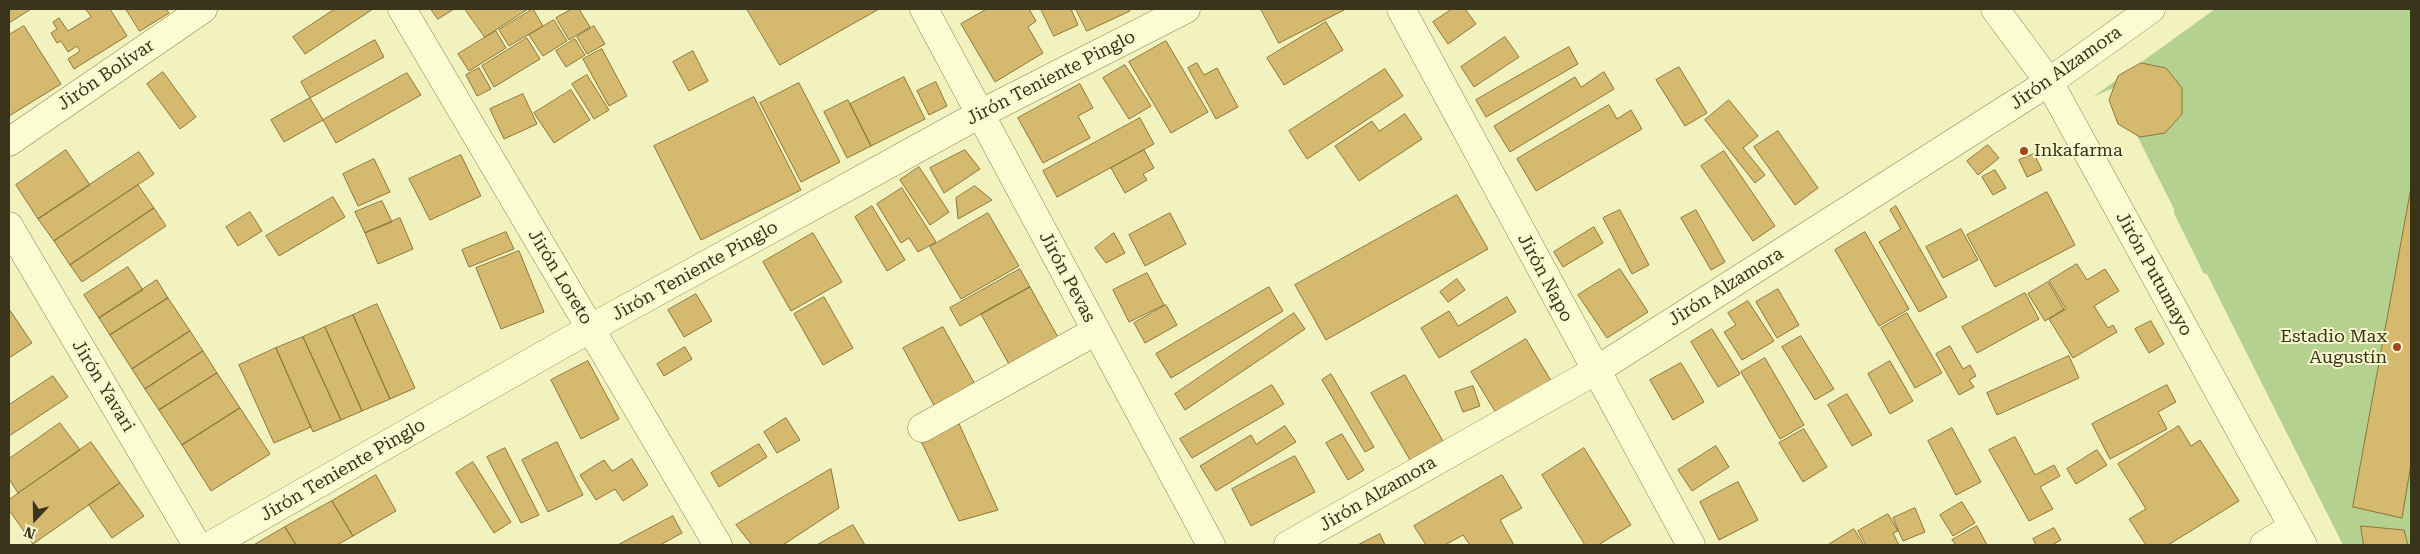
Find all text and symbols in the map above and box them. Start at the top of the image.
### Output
street label: Jirón Alzamora [2006,21,2126,115]
street label: Jirón Teniente Pinglo [963,26,1139,130]
street label: Jirón Bolívar [54,35,158,115]
place label: Inkafarma [2034,140,2123,162]
marker: Inkafarma [2018,145,2030,157]
street label: Jirón Putumayo [2111,208,2197,340]
street label: Jirón Teniente Pinglo [608,216,782,326]
street label: Jirón Loreto [523,225,597,329]
street label: Jirón Pevas [1034,228,1100,326]
street label: Jirón Napo [1513,230,1577,326]
street label: Jirón Alzamora [1665,243,1787,331]
place label: Estadio Max Augustín [2280,326,2387,368]
street label: Jirón Yavari [67,336,139,436]
marker: Estadio Max Augustín [2391,341,2403,353]
street label: Jirón Teniente Pinglo [257,414,429,526]
street label: Jirón Alzamora [1316,452,1440,536]
north arrow [10,494,60,544]
text: N [22,524,38,542]

